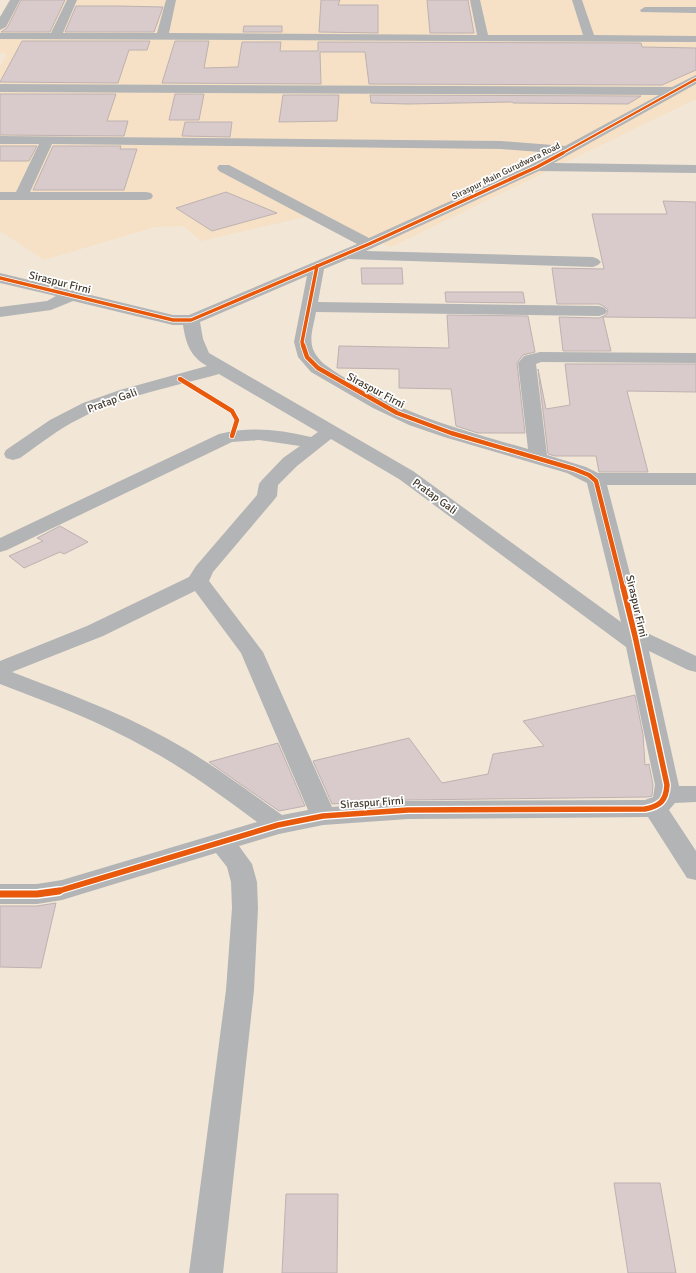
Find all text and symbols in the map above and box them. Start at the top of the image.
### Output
street label: Siraspur Main Gurudwara Road [450,140,562,202]
street label: Siraspur Firni [27,268,92,296]
street label: Siraspur Firni [345,370,407,411]
street label: Pratap Gali [86,385,139,415]
street label: Pratap Gali [410,476,460,517]
street label: Siraspur Firni [623,574,650,639]
street label: Siraspur Firni [340,794,404,811]

